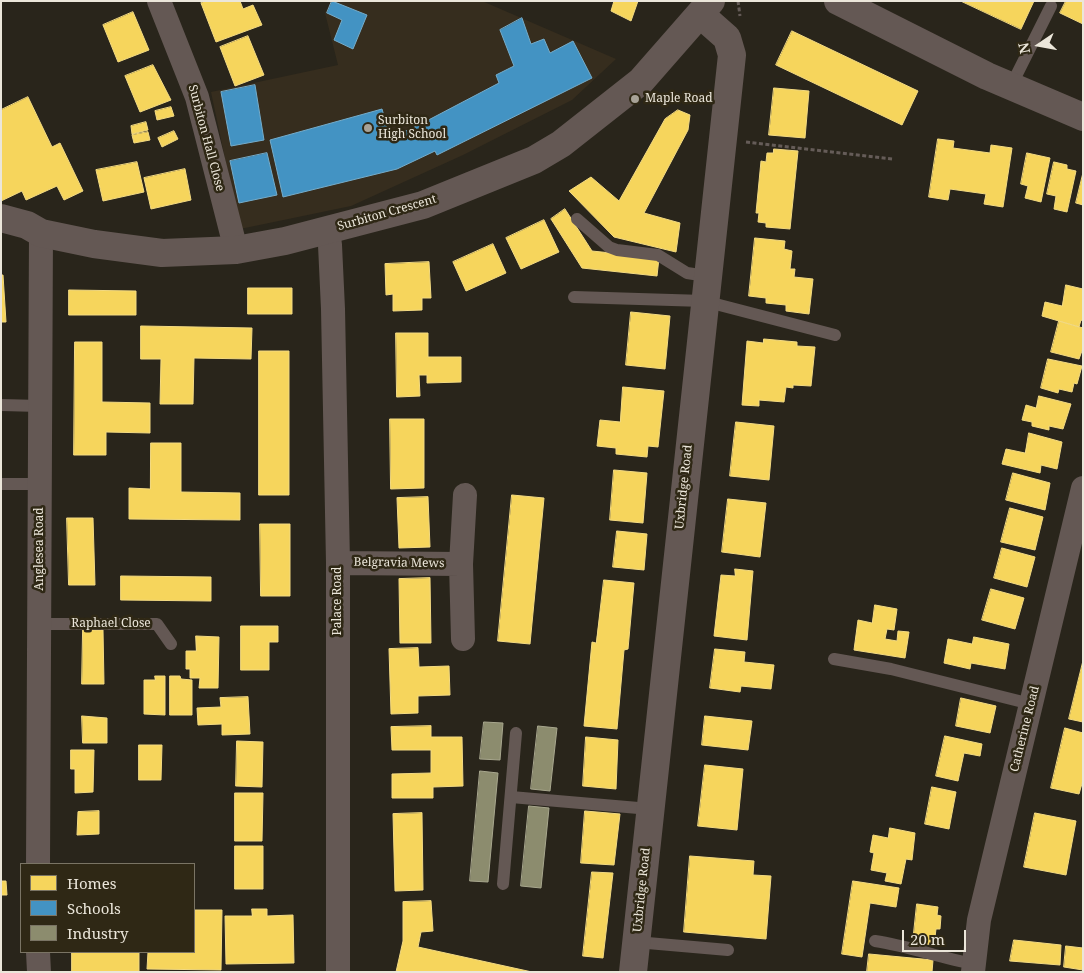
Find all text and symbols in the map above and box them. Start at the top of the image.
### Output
north arrow [1014,20,1064,70]
text: N [1013,41,1034,56]
street label: Surbiton Hall Close [185,83,227,193]
place label: Maple Road [645,92,713,106]
marker: Maple Road [629,93,641,105]
place label: Surbiton High School [378,114,446,142]
marker: Surbiton High School [362,122,374,134]
street label: Surbiton Crescent [336,192,438,234]
street label: Uxbridge Road [672,444,696,530]
street label: Anglesea Road [33,507,47,591]
street label: Belgravia Mews [354,555,444,571]
street label: Palace Road [331,567,345,635]
street label: Raphael Close [71,617,151,631]
street label: Catherine Road [1007,685,1043,773]
street label: Uxbridge Road [630,847,654,933]
legend [20,863,195,953]
text: Homes [67,873,117,893]
text: Schools [67,898,121,918]
scale bar [904,920,968,952]
text: Industry [67,923,129,943]
text: 20 m [910,929,945,949]

